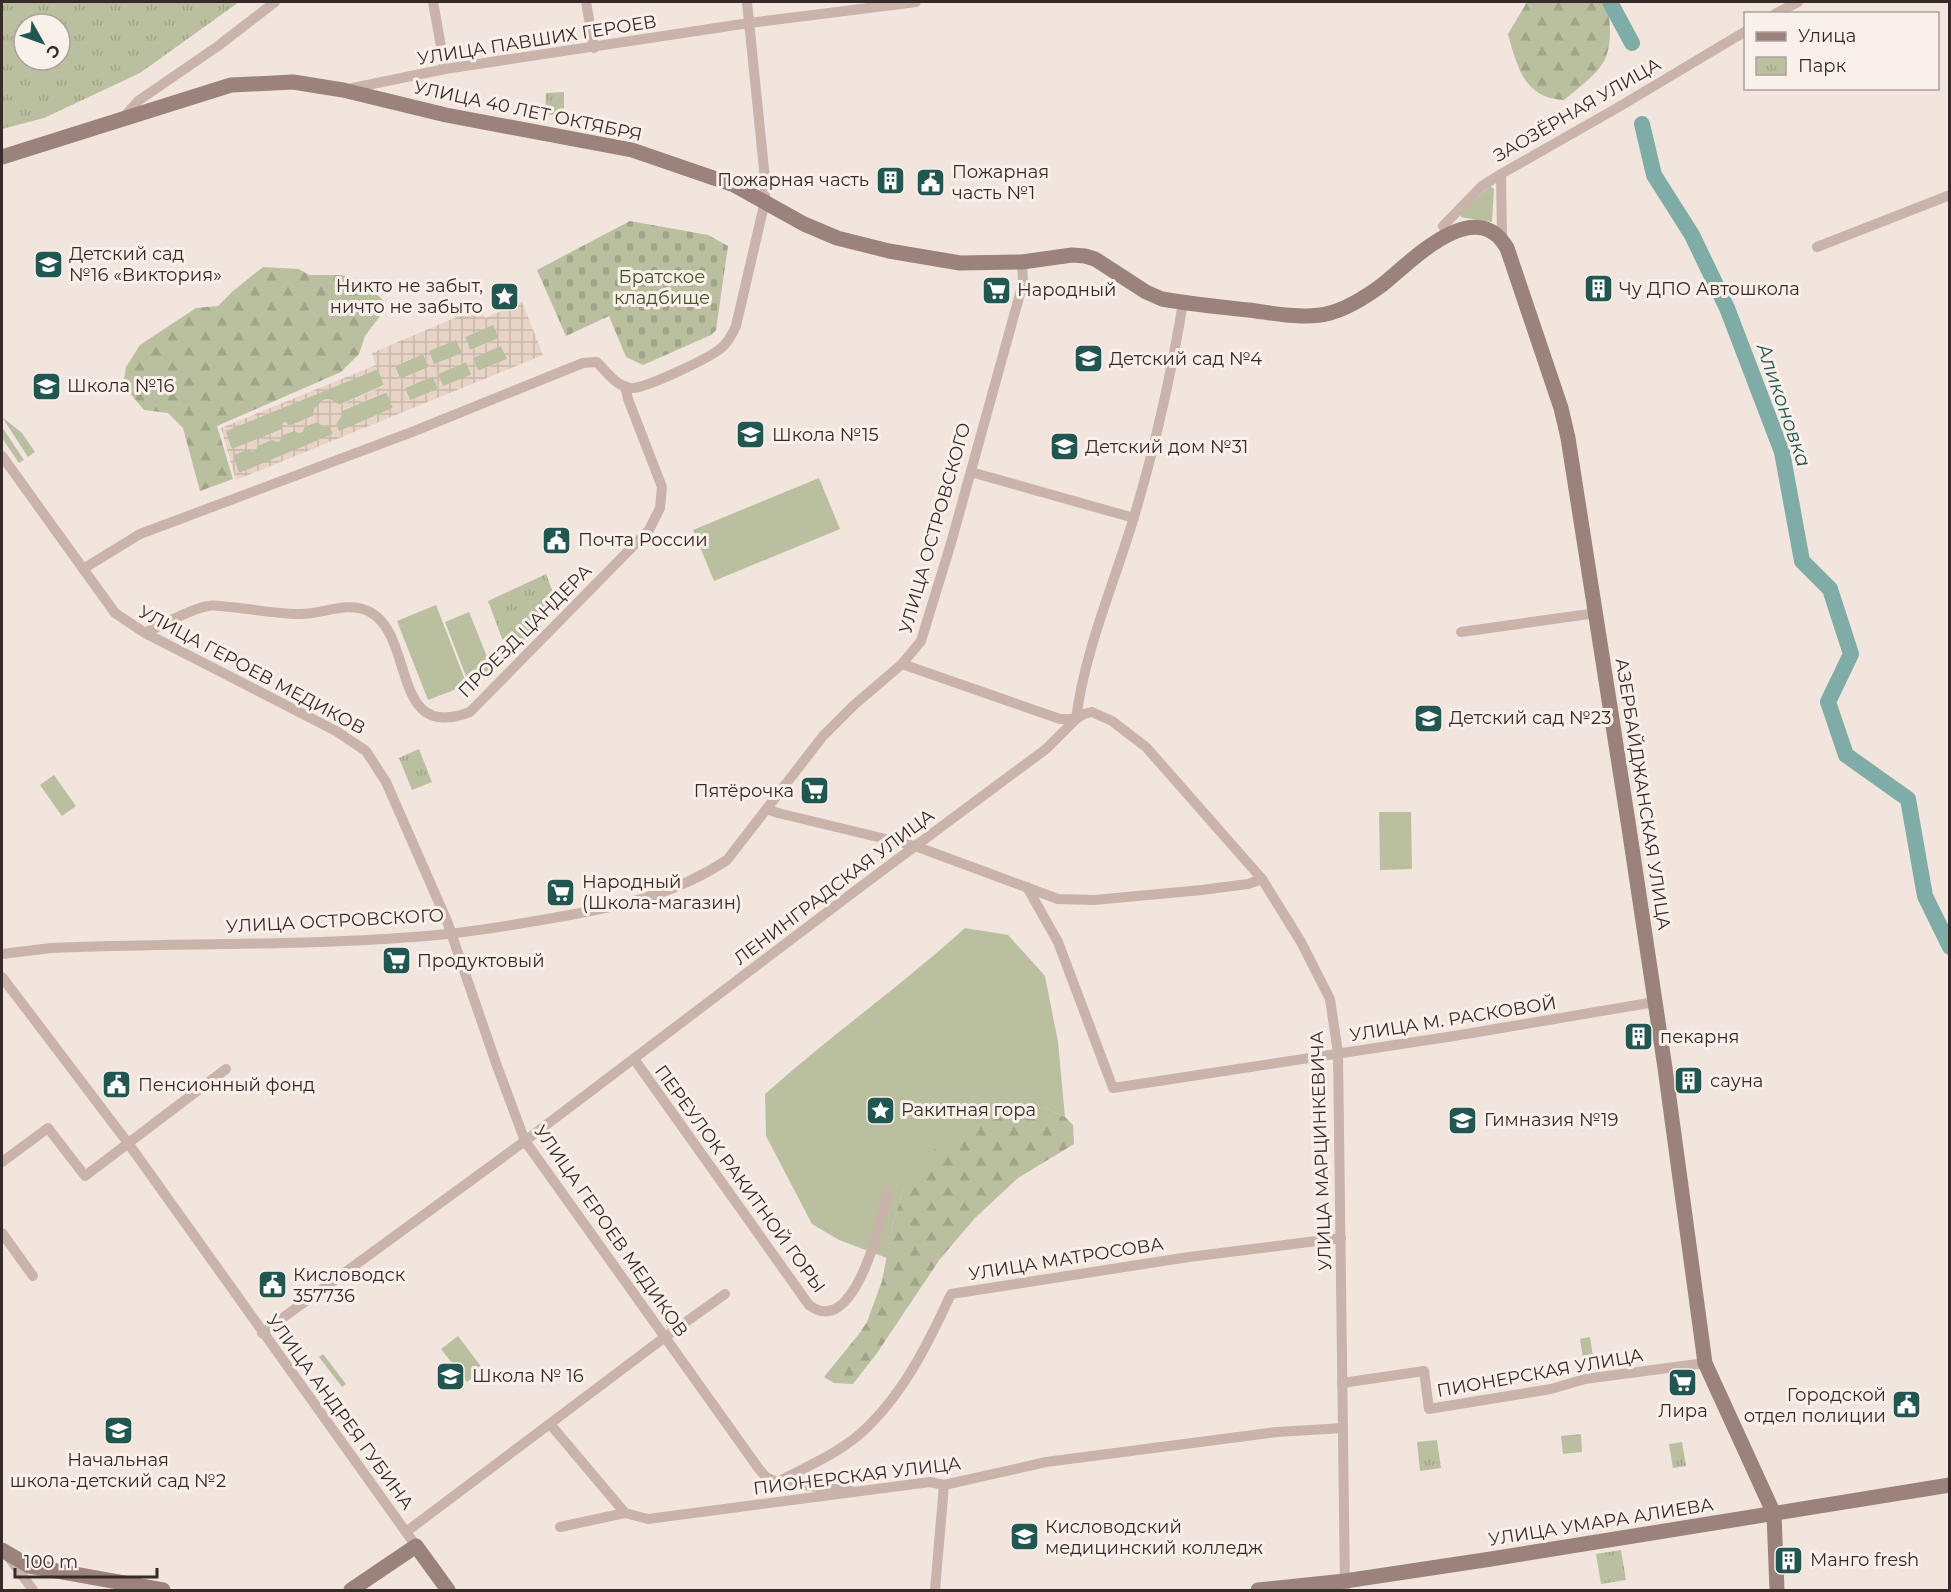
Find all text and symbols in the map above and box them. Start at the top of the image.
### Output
street label: УЛИЦА ПАВШИХ ГЕРОЕВ [416,10,658,70]
north arrow [12,12,72,72]
legend [1744,12,1939,90]
text: Улица [1798,25,1856,47]
text: С [42,41,64,62]
street label: ЗАОЗЁРНАЯ УЛИЦА [1489,53,1665,167]
text: Парк [1798,55,1847,77]
street label: УЛИЦА 40 ЛЕТ ОКТЯБРЯ [412,76,644,146]
place label: Пожарная часть №1 [952,161,1049,204]
building icon: Пожарная часть [874,164,906,196]
public building icon: Пожарная часть №1 [915,166,947,198]
place label: Пожарная часть [717,169,869,191]
place label: Детский сад №16 «Виктория» [69,243,222,286]
school or university icon: Детский сад №16 «Виктория» [32,248,64,280]
park label: Братское кладбище [614,266,710,309]
building icon: Чу ДПО Автошкола [1582,273,1614,305]
supermarket icon: Народный [980,274,1012,306]
place label: Никто не забыт, ничто не забыто [330,275,483,318]
place label: Чу ДПО Автошкола [1619,278,1800,300]
place label: Народный [1017,279,1116,301]
place icon: Никто не забыт, ничто не забыто [488,280,520,312]
water label: Аликоновка [1751,339,1816,470]
school or university icon: Детский сад №4 [1072,343,1104,375]
place label: Детский сад №4 [1109,348,1262,370]
school or university icon: Школа №16 [30,370,62,402]
place label: Школа №16 [67,375,174,397]
school or university icon: Школа №15 [735,419,767,451]
street label: УЛИЦА ОСТРОВСКОГО [894,420,976,636]
place label: Школа №15 [772,424,879,446]
school or university icon: Детский дом №31 [1048,431,1080,463]
place label: Детский дом №31 [1085,436,1248,458]
public building icon: Почта России [541,524,573,556]
place label: Почта России [578,529,708,551]
street label: ПРОЕЗД ЦАНДЕРА [454,559,597,702]
street label: УЛИЦА ГЕРОЕВ МЕДИКОВ [135,601,369,739]
street label: АЗЕРБАЙДЖАНСКАЯ УЛИЦА [1611,657,1675,932]
school or university icon: Детский сад №23 [1412,702,1444,734]
place label: Детский сад №23 [1449,707,1611,729]
supermarket icon: Пятёрочка [799,775,831,807]
place label: Пятёрочка [694,780,794,802]
street label: ЛЕНИНГРАДСКАЯ УЛИЦА [730,804,939,970]
place label: Народный (Школа-магазин) [582,871,742,914]
supermarket icon: Народный (Школа-магазин) [545,876,577,908]
street label: УЛИЦА ОСТРОВСКОГО [225,904,445,938]
supermarket icon: Продуктовый [380,945,412,977]
place label: Продуктовый [417,950,545,972]
street label: УЛИЦА М. РАСКОВОЙ [1348,992,1558,1046]
building icon: пекарня [1623,1021,1655,1053]
place label: пекарня [1660,1026,1739,1048]
street label: УЛИЦА МАРЦИНКЕВИЧА [1306,1030,1336,1271]
street label: ПЕРЕУЛОК РАКИТНОЙ ГОРЫ [650,1061,830,1297]
building icon: сауна [1673,1065,1705,1097]
public building icon: Пенсионный фонд [101,1069,133,1101]
place label: сауна [1710,1070,1763,1092]
place label: Пенсионный фонд [138,1074,315,1096]
place icon: Ракитная гора [864,1094,896,1126]
place label: Ракитная гора [901,1099,1036,1121]
school or university icon: Гимназия №19 [1447,1104,1479,1136]
place label: Гимназия №19 [1484,1109,1619,1131]
street label: УЛИЦА ГЕРОЕВ МЕДИКОВ [529,1121,693,1341]
street label: УЛИЦА МАТРОСОВА [967,1233,1166,1285]
place label: Кисловодск 357736 [293,1264,406,1307]
public building icon: Кисловодск 357736 [256,1269,288,1301]
street label: УЛИЦА АНДРЕЯ ГУБИНА [262,1310,419,1514]
street label: ПИОНЕРСКАЯ УЛИЦА [1435,1344,1645,1402]
school or university icon: Школа № 16 [435,1360,467,1392]
place label: Школа № 16 [472,1365,584,1387]
supermarket icon: Лира [1667,1366,1699,1398]
place label: Городской отдел полиции [1744,1384,1886,1427]
public building icon: Городской отдел полиции [1891,1389,1923,1421]
place label: Лира [1658,1400,1708,1422]
school or university icon: Начальная школа-детский сад №2 [102,1415,134,1447]
place label: Начальная школа-детский сад №2 [10,1449,226,1492]
street label: ПИОНЕРСКАЯ УЛИЦА [752,1452,963,1500]
street label: УЛИЦА УМАРА АЛИЕВА [1487,1493,1716,1551]
place label: Кисловодский медицинский колледж [1045,1516,1263,1559]
school or university icon: Кисловодский медицинский колледж [1008,1521,1040,1553]
scale bar [15,1541,158,1579]
building icon: Манго fresh [1773,1544,1805,1576]
place label: Манго fresh [1810,1549,1919,1571]
text: 100 m [24,1551,78,1573]

